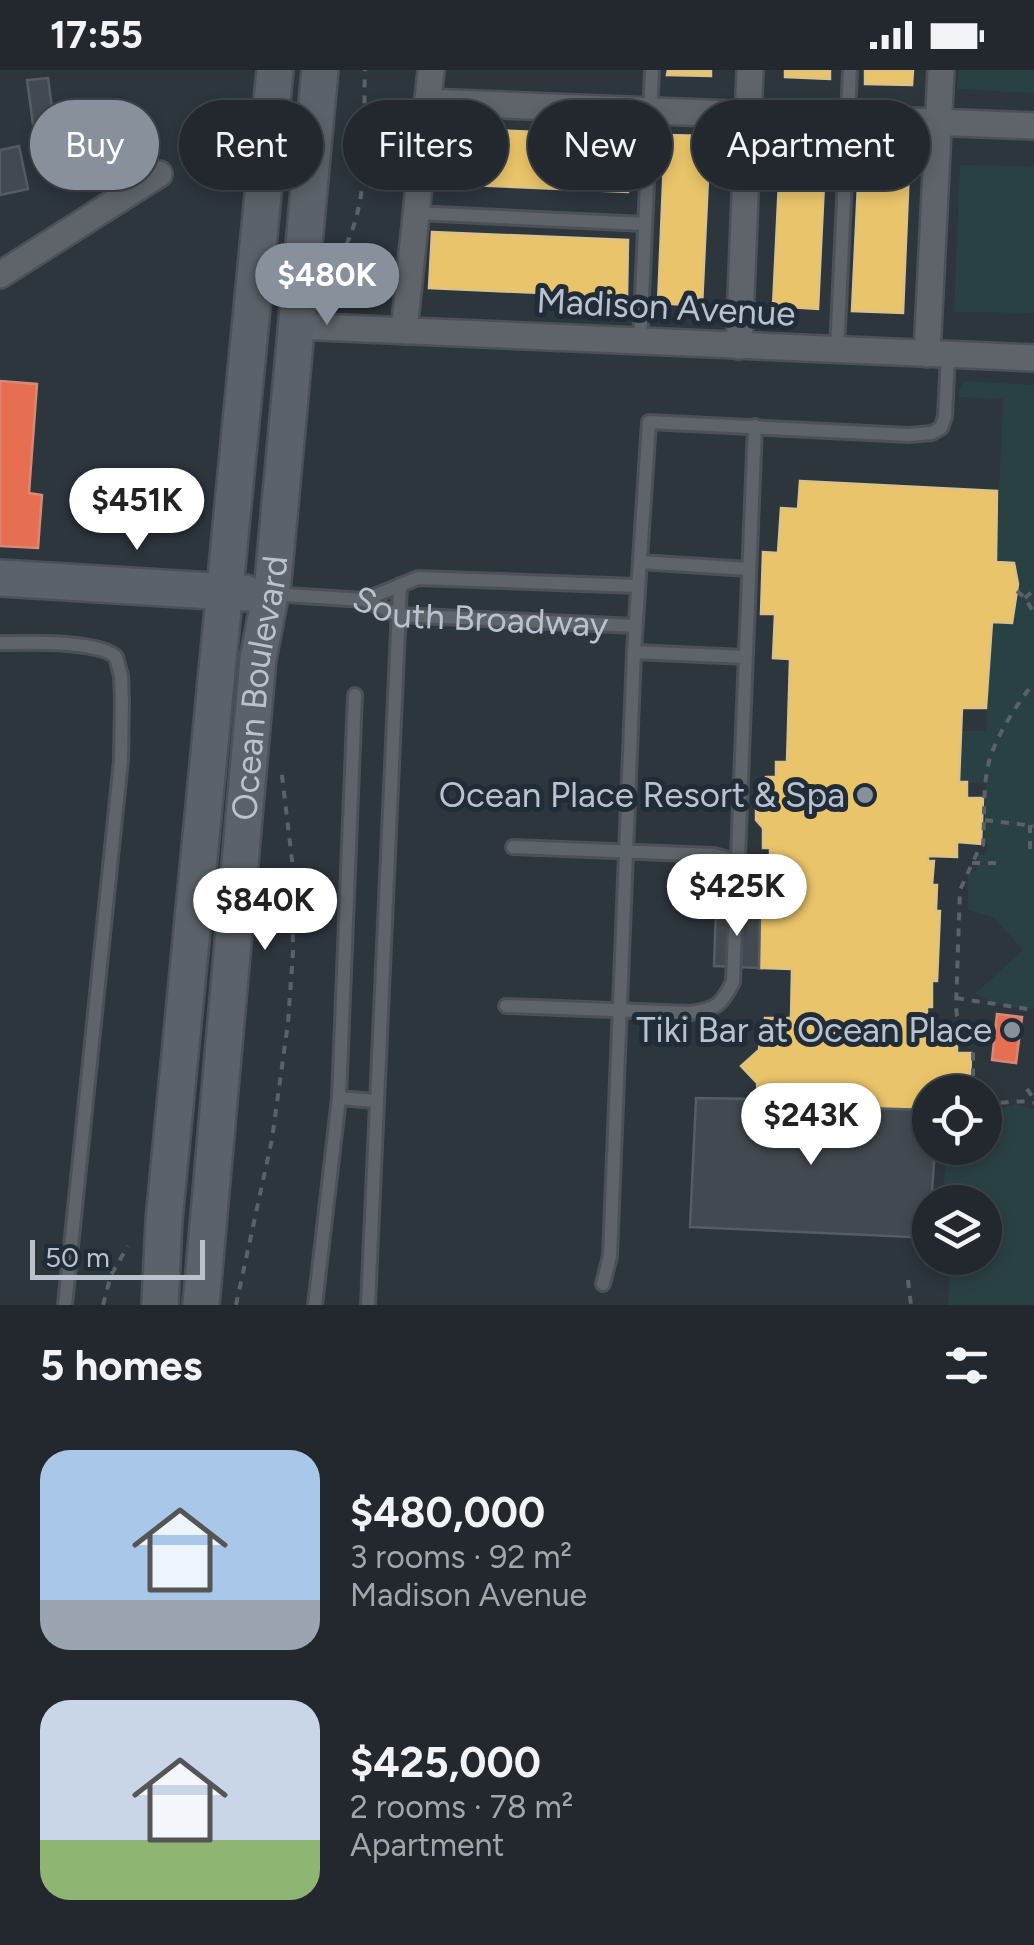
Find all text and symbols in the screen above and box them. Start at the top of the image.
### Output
text: 17:55 [50,12,143,58]
chip: Buy [30,100,159,190]
chip: Rent [179,100,323,190]
chip: Filters [343,100,508,190]
chip: New [528,100,672,190]
chip: Apartment [692,100,930,190]
pin: $480K [257,243,397,328]
text: $480K [277,256,377,294]
street label: Madison Avenue [535,279,797,335]
pin: $451K [67,468,207,553]
text: $451K [91,481,183,519]
street label: Ocean Boulevard [223,554,296,822]
street label: South Broadway [346,577,610,646]
place label: Ocean Place Resort & Spa [439,774,845,816]
marker: Ocean Place Resort & Spa [854,784,876,806]
pin: $425K [667,854,807,939]
text: $425K [689,867,785,905]
pin: $840K [195,868,335,953]
text: $840K [215,881,315,919]
place label: Tiki Bar at Ocean Place [636,1009,992,1051]
marker: Tiki Bar at Ocean Place [1001,1019,1023,1041]
map controls [912,1075,1002,1275]
button: locate [912,1075,1002,1165]
pin: $243K [741,1083,881,1168]
text: $243K [763,1096,859,1134]
button: layers [912,1185,1002,1275]
scale bar [30,1235,205,1280]
text: 50 m [45,1240,110,1274]
icon: filters [939,1338,994,1393]
text: 5 homes [40,1340,202,1391]
text: $480,000 [350,1487,545,1538]
icon: home [120,1490,240,1610]
text: 3 rooms · 92 m² [350,1538,572,1576]
text: Madison Avenue [350,1576,587,1614]
text: $425,000 [350,1737,541,1788]
icon: home [120,1740,240,1860]
text: 2 rooms · 78 m² [350,1788,573,1826]
text: Apartment [350,1826,504,1864]

